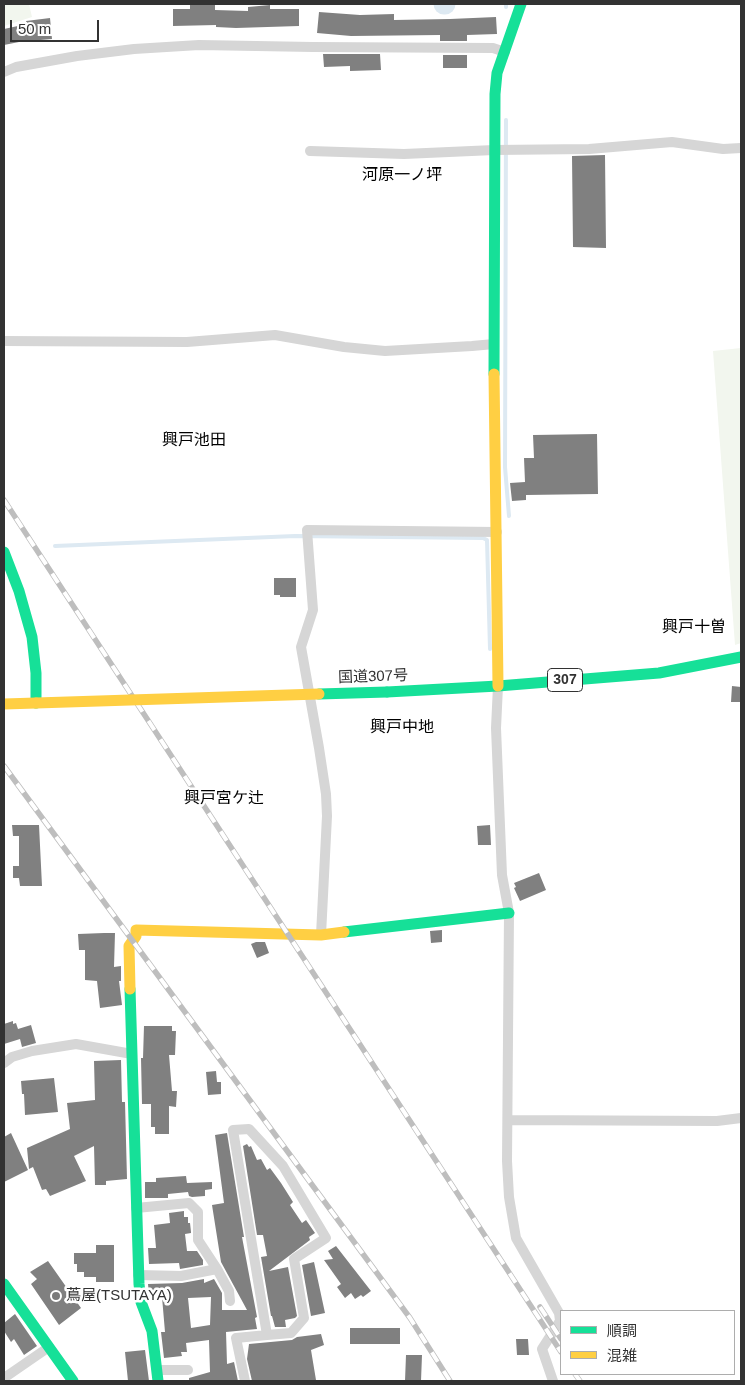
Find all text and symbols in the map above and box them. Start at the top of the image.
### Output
scale bar [12,10,101,42]
text: 50 m [18,20,51,37]
district label: 河原一ノ坪 [362,166,442,186]
district label: 興戸池田 [162,431,226,451]
district label: 興戸十曽 [662,618,726,638]
street label: 国道307号 [338,667,408,687]
road number: 307 [548,668,582,692]
district label: 興戸中地 [370,718,434,738]
district label: 興戸宮ケ辻 [184,789,264,809]
place label: 蔦屋(TSUTAYA) [66,1287,172,1305]
marker: 蔦屋(TSUTAYA) [50,1290,62,1302]
legend [560,1310,735,1375]
text: 順調 [607,1322,637,1339]
text: 混雑 [607,1347,637,1364]

